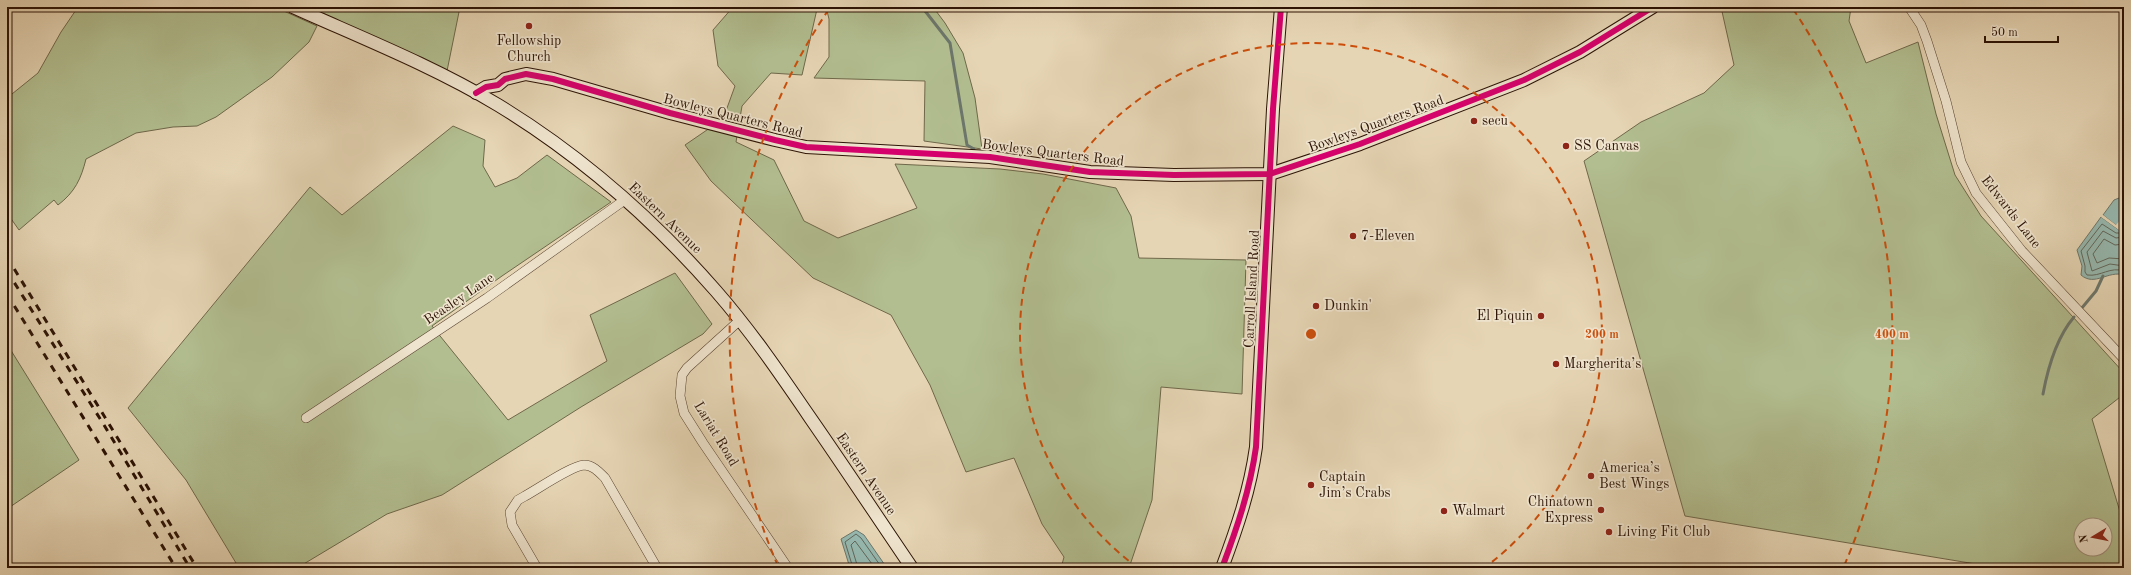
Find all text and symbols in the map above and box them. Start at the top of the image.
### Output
scale bar [1985,18,2058,44]
marker: Fellowship Church [524,21,534,31]
text: 50 m [1991,26,2018,39]
place label: Fellowship Church [497,34,561,64]
street label: Bowleys Quarters Road [662,92,804,140]
street label: Bowleys Quarters Road [1306,93,1446,155]
place label: secu [1482,114,1509,128]
marker: secu [1469,116,1479,126]
street label: Bowleys Quarters Road [981,137,1125,169]
place label: SS Canvas [1574,139,1639,153]
marker: SS Canvas [1561,141,1571,151]
street label: Edwards Lane [1979,173,2043,251]
street label: Eastern Avenue [626,180,704,256]
street label: Carroll Island Road [1242,229,1262,349]
place label: 7-Eleven [1361,229,1415,243]
marker: 7-Eleven [1348,231,1358,241]
street label: Beasley Lane [422,271,496,327]
place label: Dunkin' [1324,299,1372,313]
marker: Dunkin' [1311,301,1321,311]
place label: El Piquin [1476,309,1533,323]
marker: El Piquin [1536,311,1546,321]
centre of rings [1304,327,1318,341]
text: 200 m [1585,329,1619,341]
text: 400 m [1875,329,1909,341]
place label: Margherita’s [1564,357,1641,371]
marker: Margherita’s [1551,359,1561,369]
street label: Lariat Road [691,399,741,469]
street label: Eastern Avenue [833,430,899,518]
place label: America’s Best Wings [1599,461,1669,491]
place label: Captain Jim’s Crabs [1319,470,1391,500]
marker: America’s Best Wings [1586,471,1596,481]
marker: Captain Jim’s Crabs [1306,480,1316,490]
place label: Chinatown Express [1528,495,1593,525]
place label: Walmart [1452,504,1505,518]
marker: Chinatown Express [1596,505,1606,515]
marker: Walmart [1439,506,1449,516]
north arrow [2073,517,2113,557]
place label: Living Fit Club [1617,525,1710,539]
marker: Living Fit Club [1604,527,1614,537]
text: N [2078,533,2091,544]

